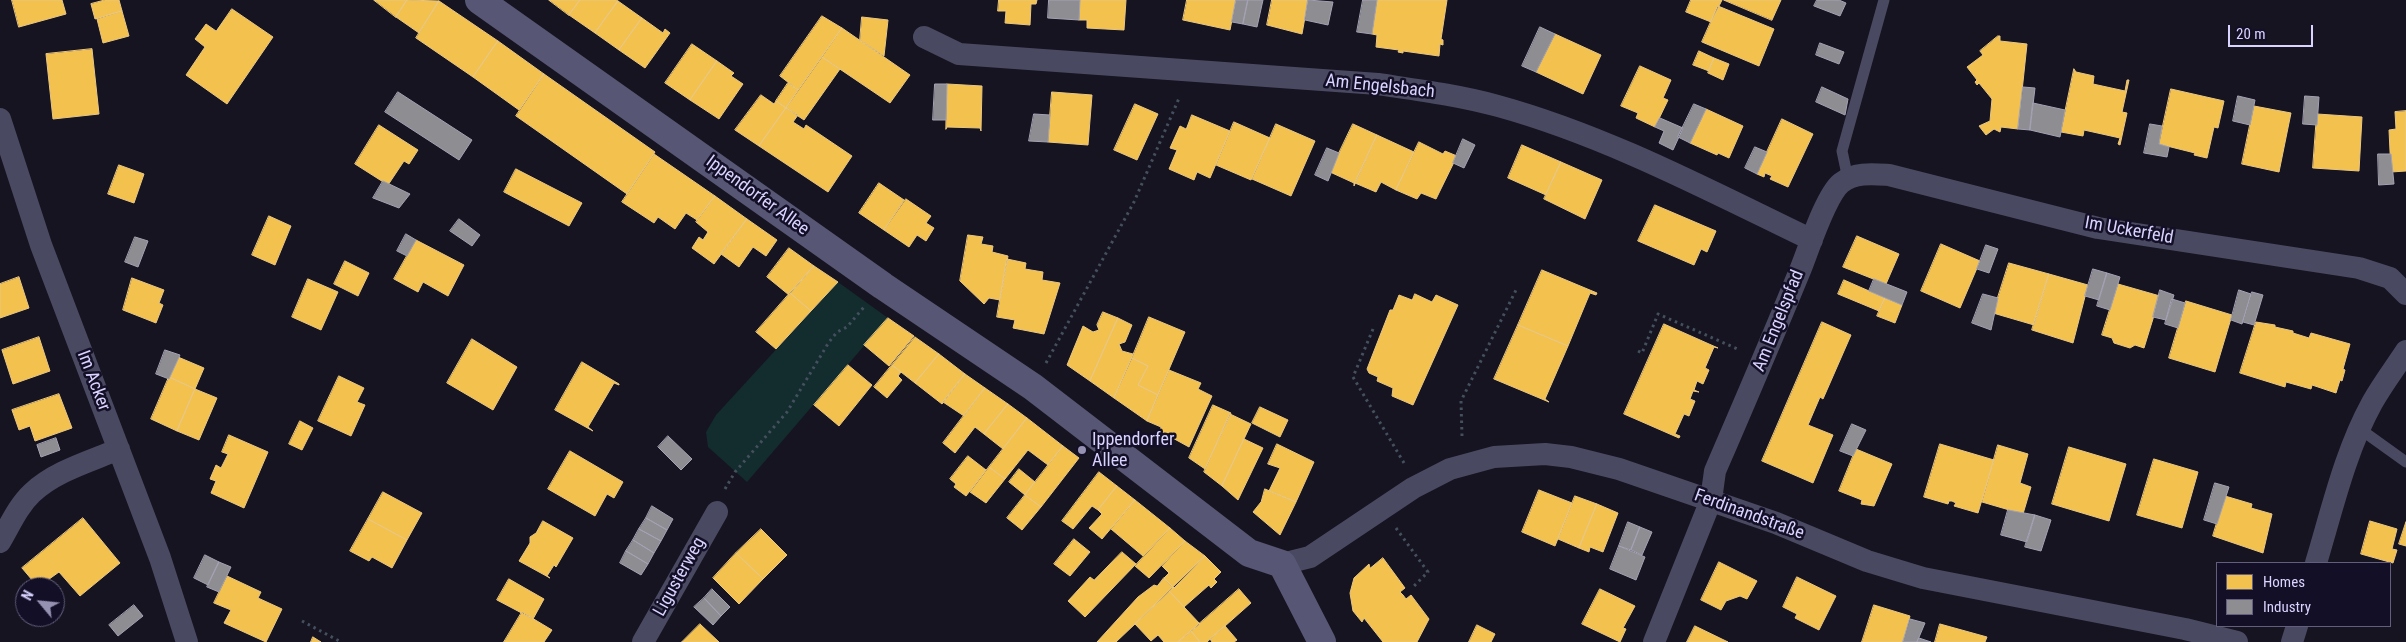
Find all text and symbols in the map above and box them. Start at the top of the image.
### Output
scale bar [2231,15,2316,47]
text: 20 m [2236,25,2266,43]
street label: Am Engelsbach [1324,71,1436,103]
street label: Ippendorfer Allee [701,151,813,241]
street label: Im Uckerfeld [2083,213,2175,249]
street label: Am Engelspfad [1749,267,1809,375]
street label: Im Acker [72,348,114,414]
place label: Ippendorfer Allee [1092,429,1174,472]
marker: Ippendorfer Allee [1076,444,1088,456]
street label: Ferdinandstraße [1691,485,1807,545]
street label: Ligusterweg [649,534,711,620]
legend [2216,562,2391,627]
text: Homes [2263,573,2305,591]
north arrow [15,577,65,627]
text: N [19,588,37,603]
text: Industry [2263,598,2311,616]

